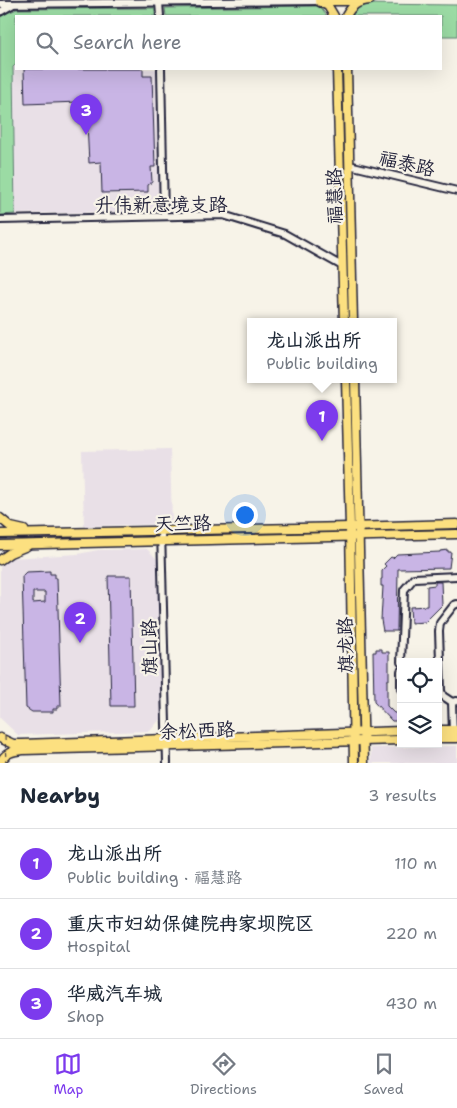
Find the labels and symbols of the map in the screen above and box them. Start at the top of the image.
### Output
pin: 3 [70,94,102,135]
street label: 福泰路 [376,145,437,182]
street label: 福慧路 [322,167,347,225]
street label: 升伟新意境支路 [94,192,228,217]
pin: 1 [306,400,338,441]
your location [232,502,258,528]
street label: 天竺路 [154,511,212,536]
pin: 2 [64,602,96,643]
street label: 旗龙路 [333,616,358,674]
street label: 旗山路 [137,618,162,676]
street label: 余松西路 [159,717,235,744]

